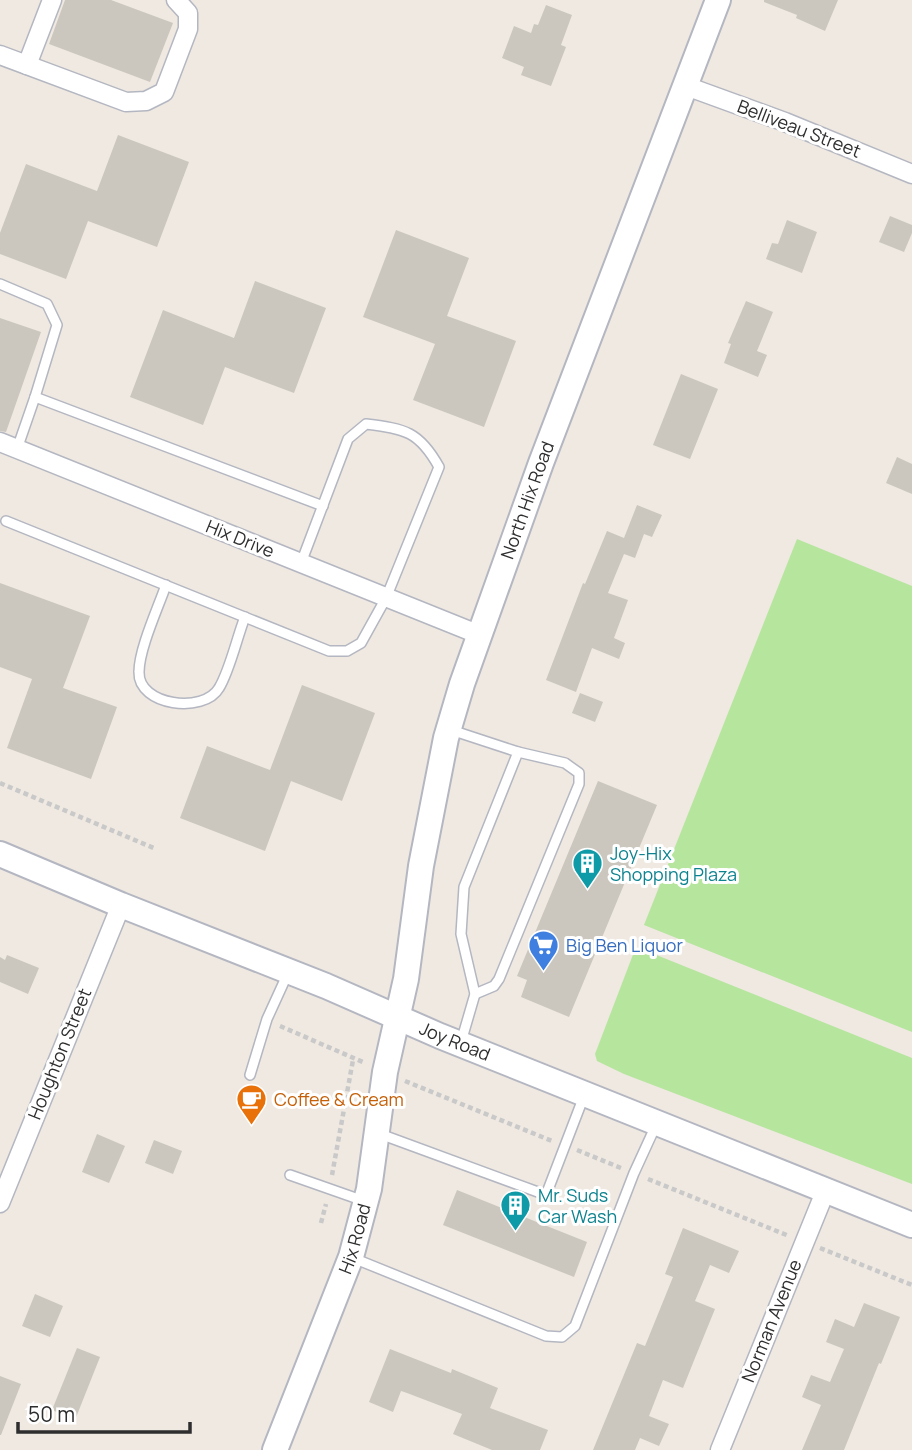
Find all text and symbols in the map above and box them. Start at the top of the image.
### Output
street label: Belliveau Street [734,93,865,163]
street label: North Hix Road [495,438,559,562]
street label: Hix Drive [203,514,278,563]
place label: Joy-Hix Shopping Plaza [610,841,737,886]
building icon: Joy-Hix Shopping Plaza [570,847,604,891]
supermarket icon: Big Ben Liquor [526,929,560,973]
place label: Big Ben Liquor [566,933,683,957]
street label: Houghton Street [22,984,96,1123]
street label: Joy Road [416,1015,494,1066]
cafe icon: Coffee & Cream [234,1083,268,1127]
place label: Coffee & Cream [274,1087,404,1111]
place label: Mr. Suds Car Wash [538,1183,617,1228]
building icon: Mr. Suds Car Wash [498,1189,532,1233]
street label: Hix Road [332,1201,376,1277]
street label: Norman Avenue [735,1256,807,1386]
scale bar [18,1390,189,1434]
text: 50 m [28,1400,75,1428]

